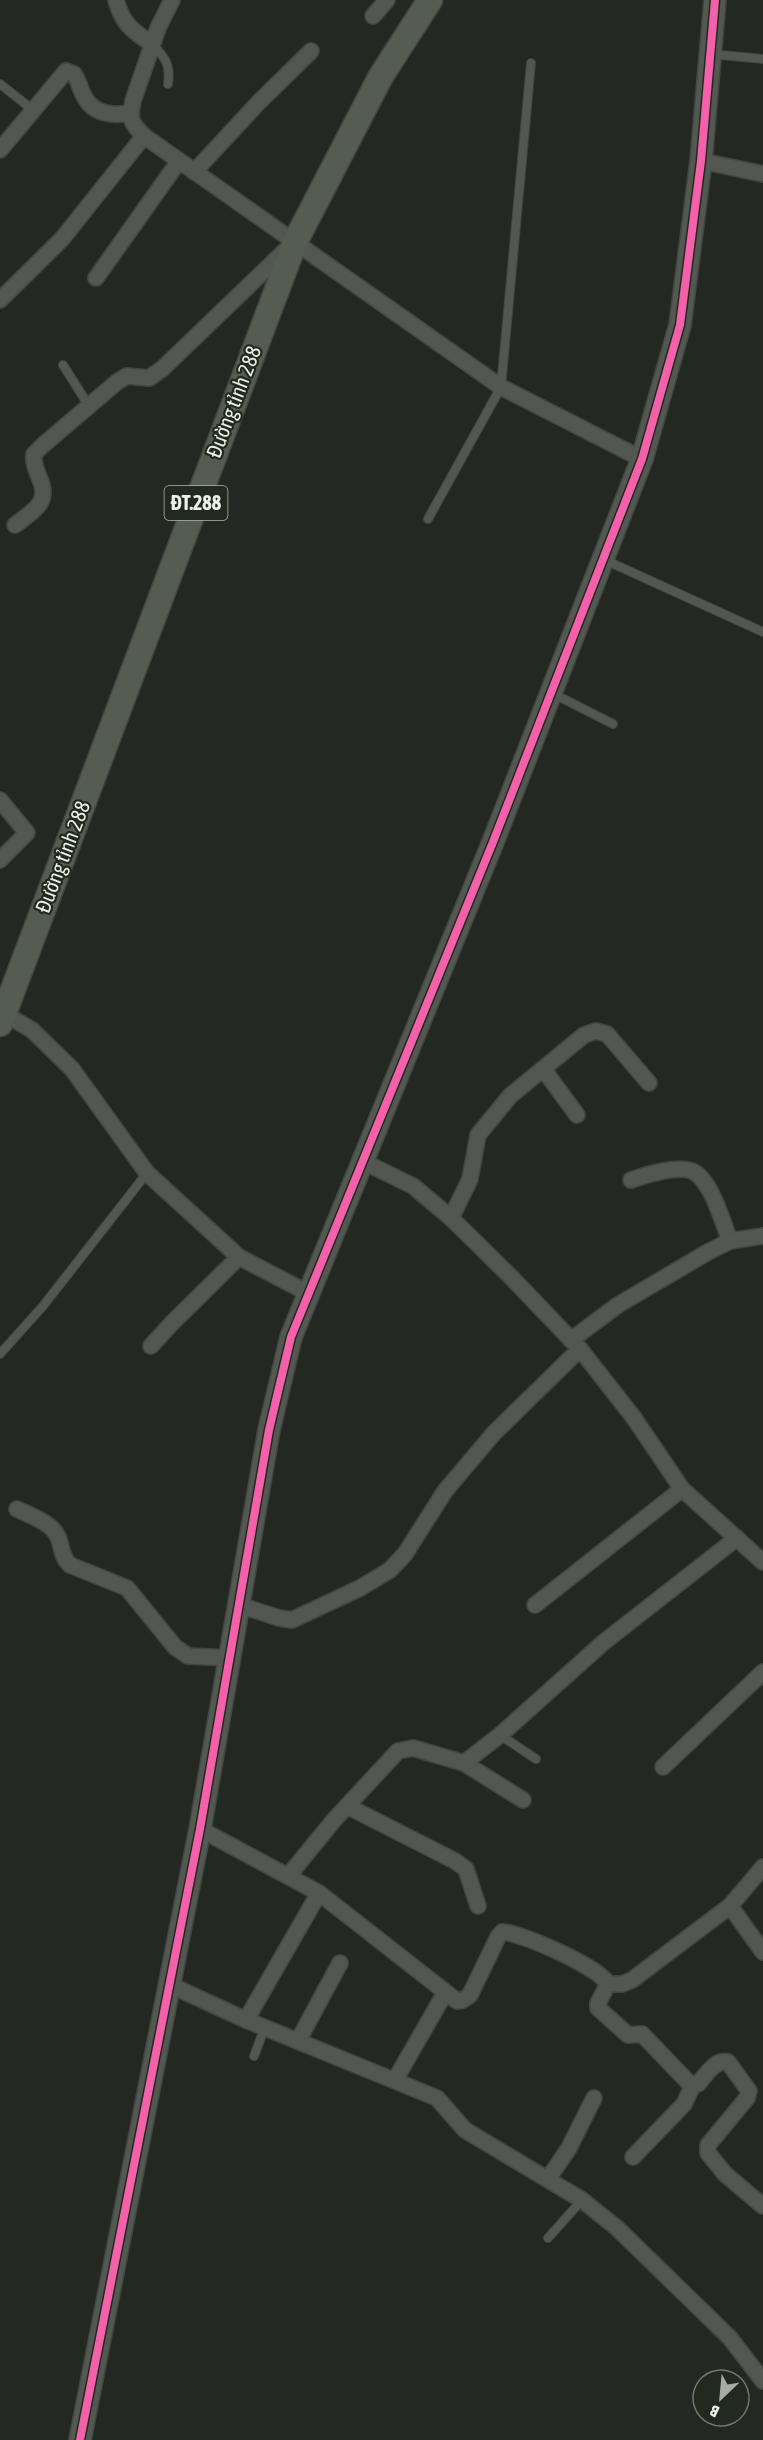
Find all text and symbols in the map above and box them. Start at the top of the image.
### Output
street label: Đường tỉnh 288 [201,342,265,461]
road number: ĐT.288 [164,486,228,520]
street label: Đường tỉnh 288 [30,797,94,916]
north arrow [691,2368,751,2428]
text: B [707,2402,722,2421]

